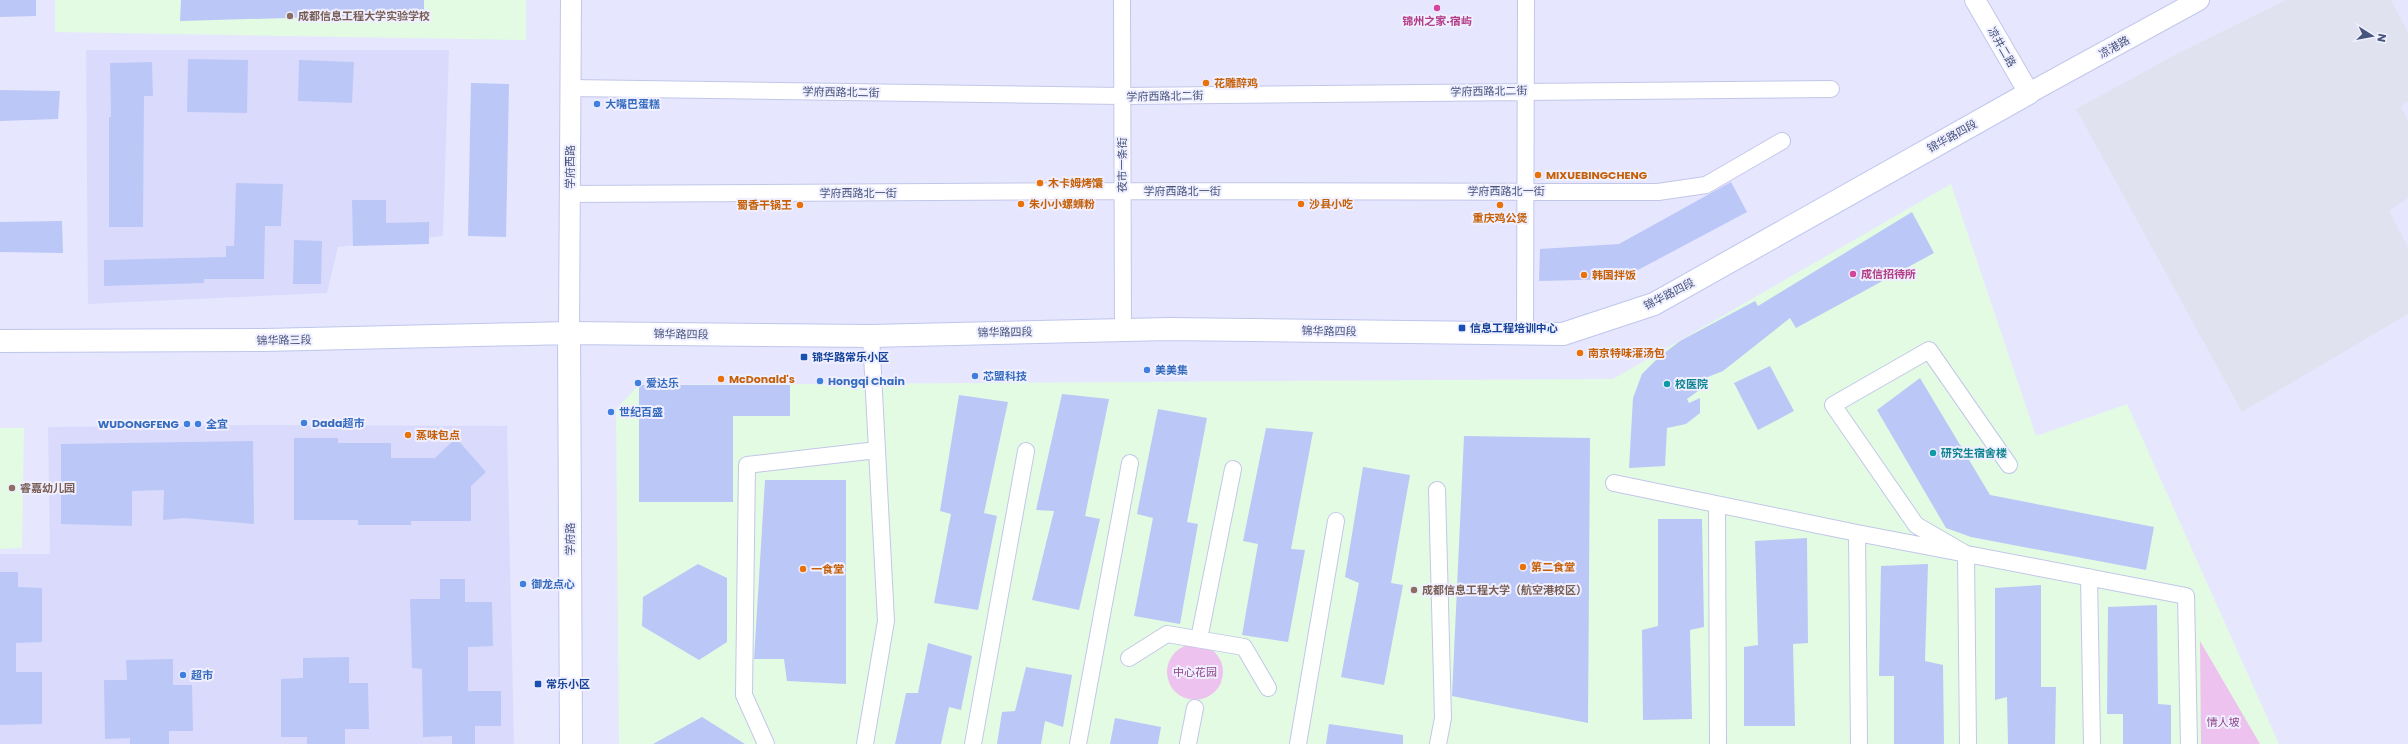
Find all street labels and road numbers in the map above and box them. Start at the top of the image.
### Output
street label: 凉井二路 [1984,24,2020,70]
street label: 凉港路 [2096,32,2132,62]
street label: 学府西路北二街 [1450,82,1528,100]
street label: 学府西路北二街 [802,83,880,101]
street label: 学府西路北二街 [1126,87,1204,105]
street label: 锦华路四段 [1924,116,1980,156]
street label: 夜市一条街 [1114,138,1130,193]
street label: 学府西路 [562,145,578,189]
street label: 学府西路北一街 [1144,183,1221,199]
street label: 学府西路北一街 [1468,183,1545,199]
street label: 学府西路北一街 [820,185,897,201]
street label: 锦华路四段 [1641,274,1697,314]
street label: 锦华路四段 [1301,323,1357,339]
street label: 锦华路四段 [977,324,1033,340]
street label: 锦华路四段 [653,326,709,342]
street label: 锦华路三段 [256,332,312,348]
street label: 学府路 [562,523,578,556]

